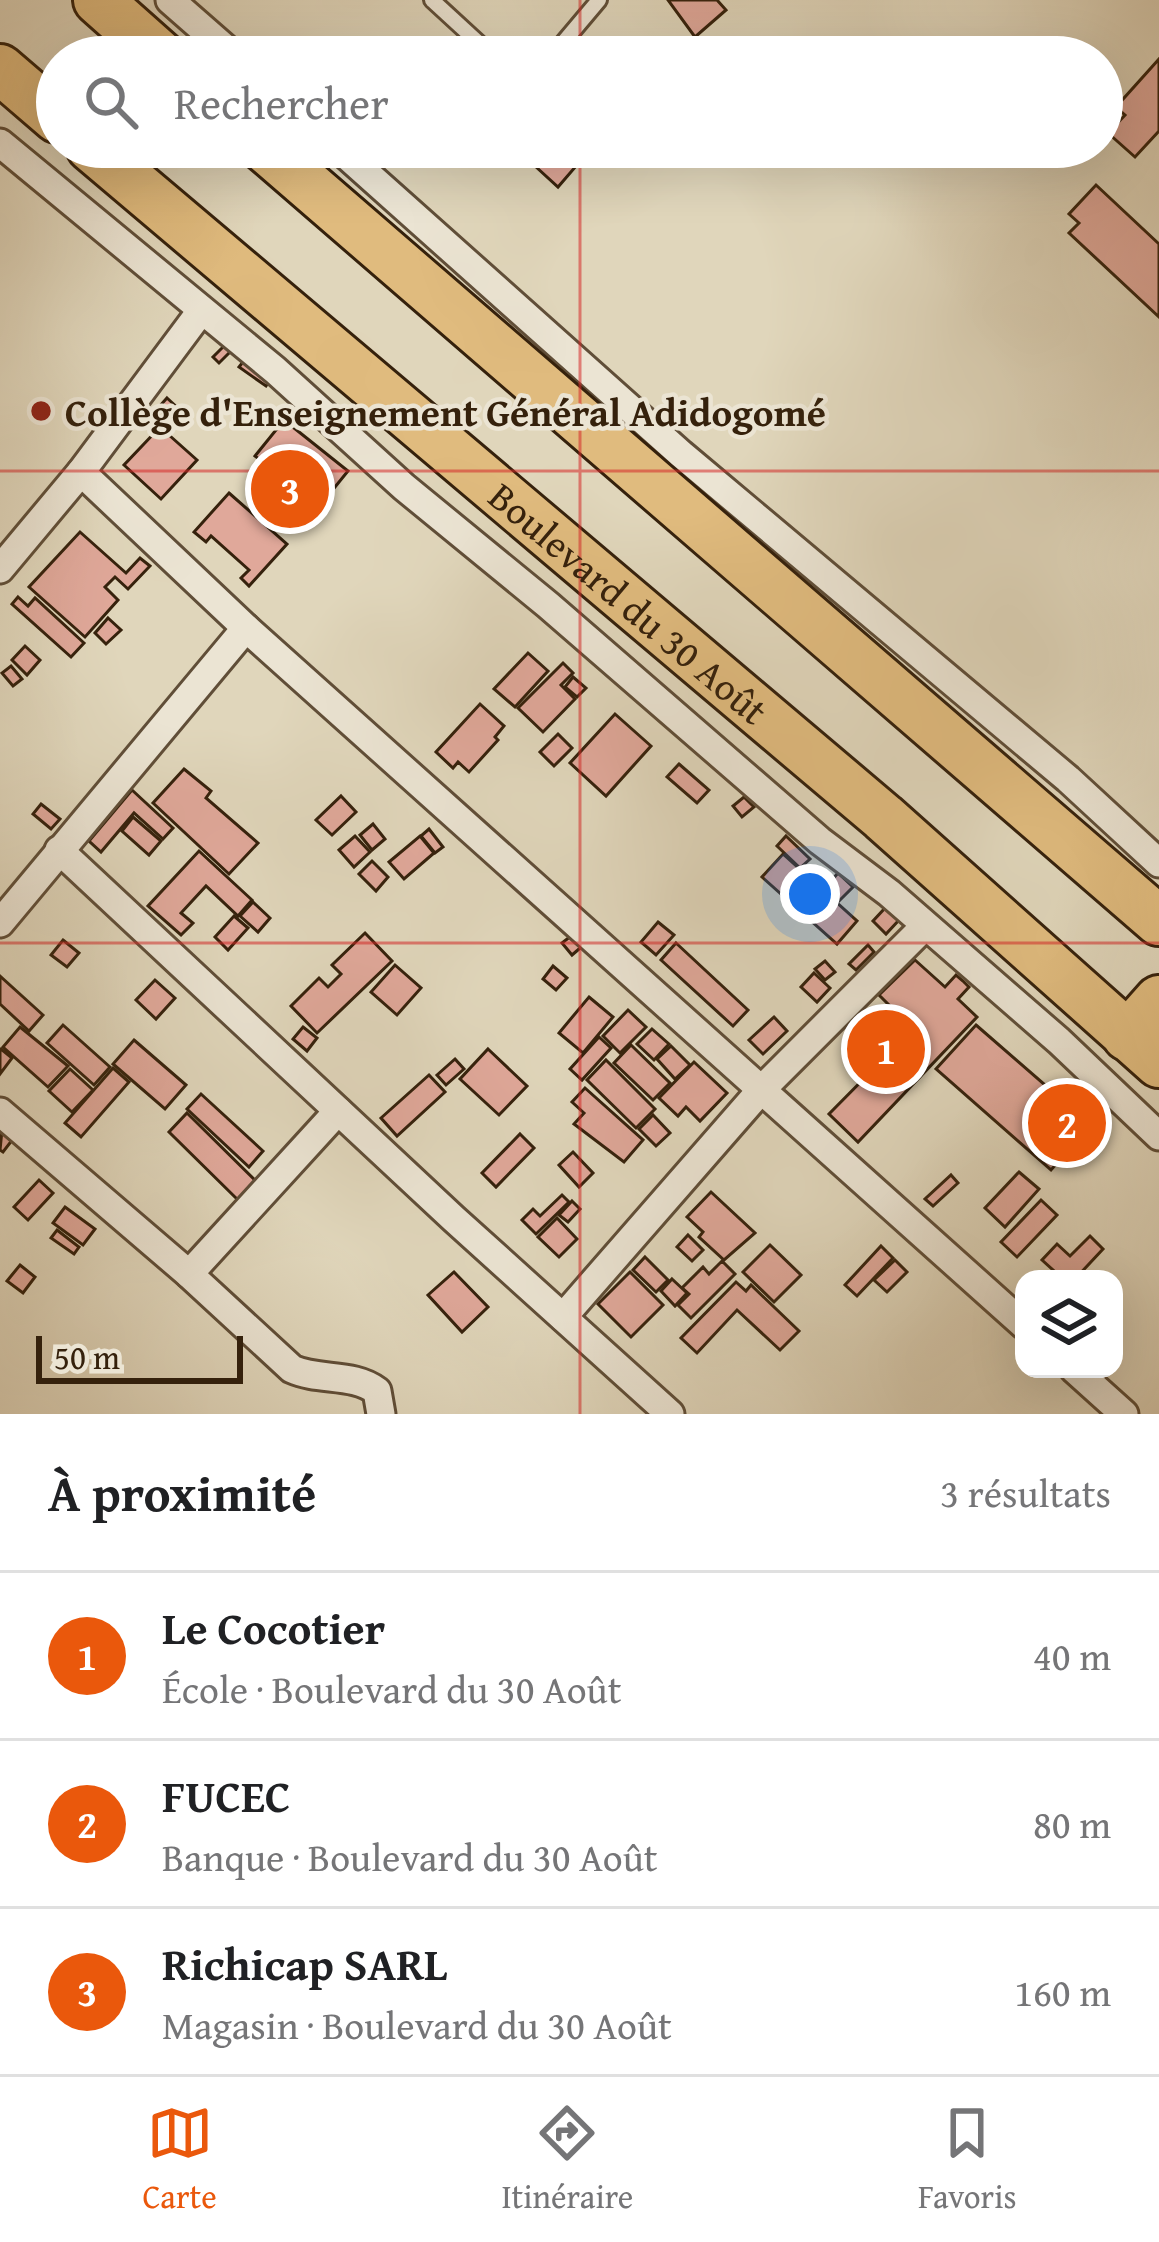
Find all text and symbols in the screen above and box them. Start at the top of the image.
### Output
search box [36,36,1123,168]
icon: search [78,69,144,135]
text: Rechercher [174,70,389,135]
place label: Collège d'Enseignement Général Adidogomé [65,383,826,440]
marker: Collège d'Enseignement Général Adidogomé [28,398,54,424]
pin: 3 [251,444,329,534]
street label: Boulevard du 30 Août [477,468,781,737]
your location [780,864,840,924]
pin: 1 [847,1004,925,1094]
pin: 2 [1028,1078,1106,1168]
map controls [1015,1270,1123,1378]
button: layers [1015,1270,1123,1378]
scale bar [36,1330,243,1383]
text: 50 m [54,1333,120,1381]
text: À proximité [48,1455,316,1530]
text: 3 résultats [940,1464,1111,1521]
text: Le Cocotier [162,1595,385,1660]
text: 1 [77,1627,97,1684]
text: 40 m [1033,1627,1111,1684]
text: École · Boulevard du 30 Août [162,1660,621,1717]
text: FUCEC [162,1763,291,1828]
text: 2 [77,1795,97,1852]
text: 80 m [1033,1795,1111,1852]
text: Banque · Boulevard du 30 Août [162,1828,658,1885]
text: Richicap SARL [162,1931,447,1996]
text: 3 [77,1963,97,2020]
text: 160 m [1014,1963,1111,2020]
text: Magasin · Boulevard du 30 Août [162,1996,672,2053]
tab: Carte [142,2100,217,2220]
tab: Itinéraire [501,2100,633,2220]
tab: Favoris [918,2100,1017,2220]

